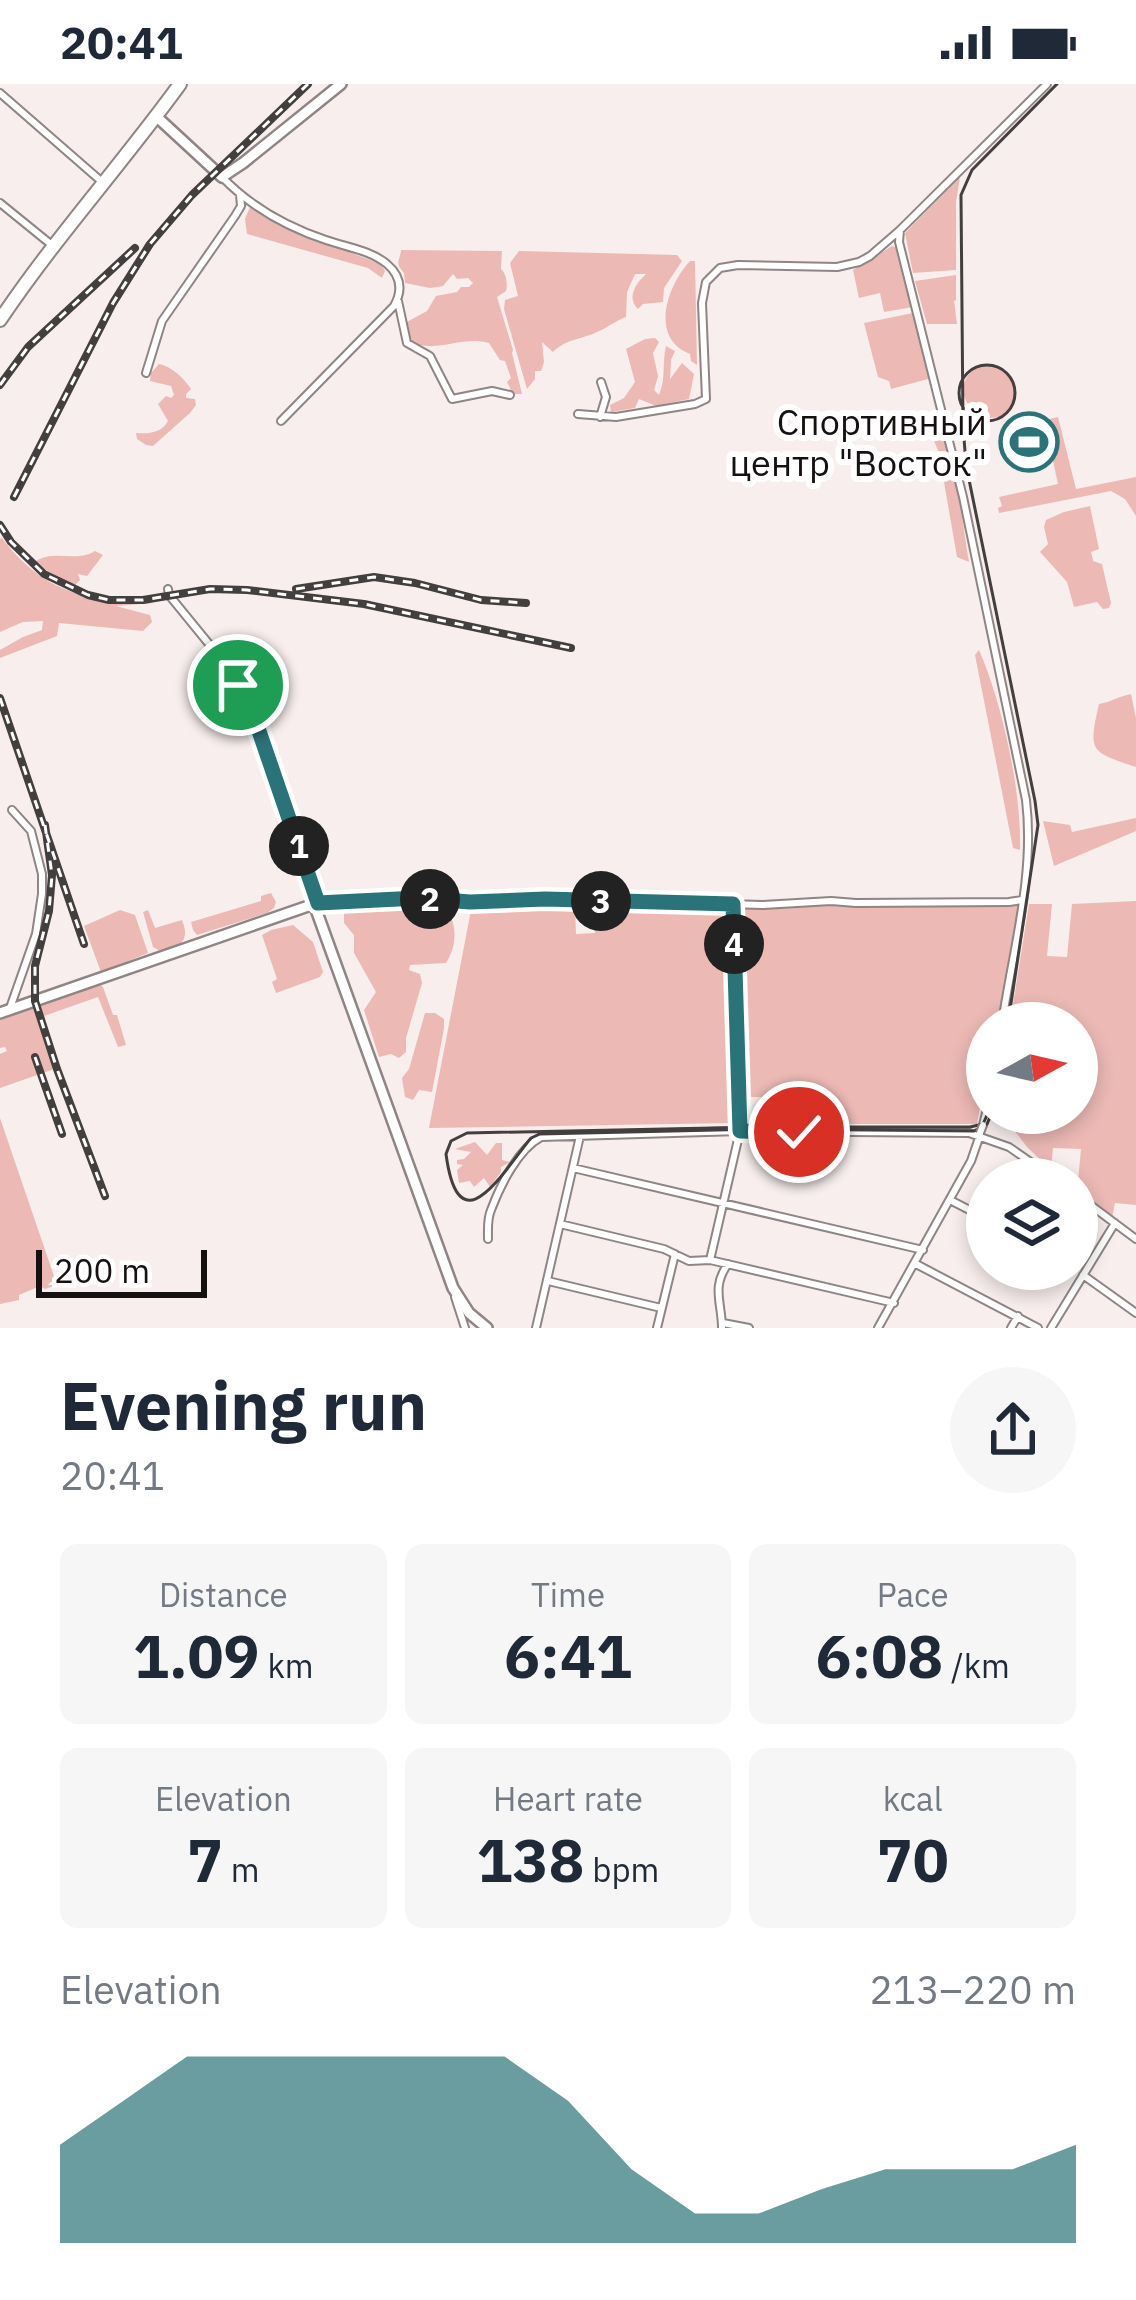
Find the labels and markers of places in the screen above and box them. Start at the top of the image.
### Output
place label: Спортивный центр "Восток" [730,398,987,486]
sports icon: Спортивный центр "Восток" [998,411,1060,473]
pin [187,634,289,736]
pin: 1 [269,816,329,876]
pin: 2 [400,869,460,929]
pin: 3 [571,871,631,931]
pin: 4 [704,914,764,974]
pin [748,1081,850,1183]

